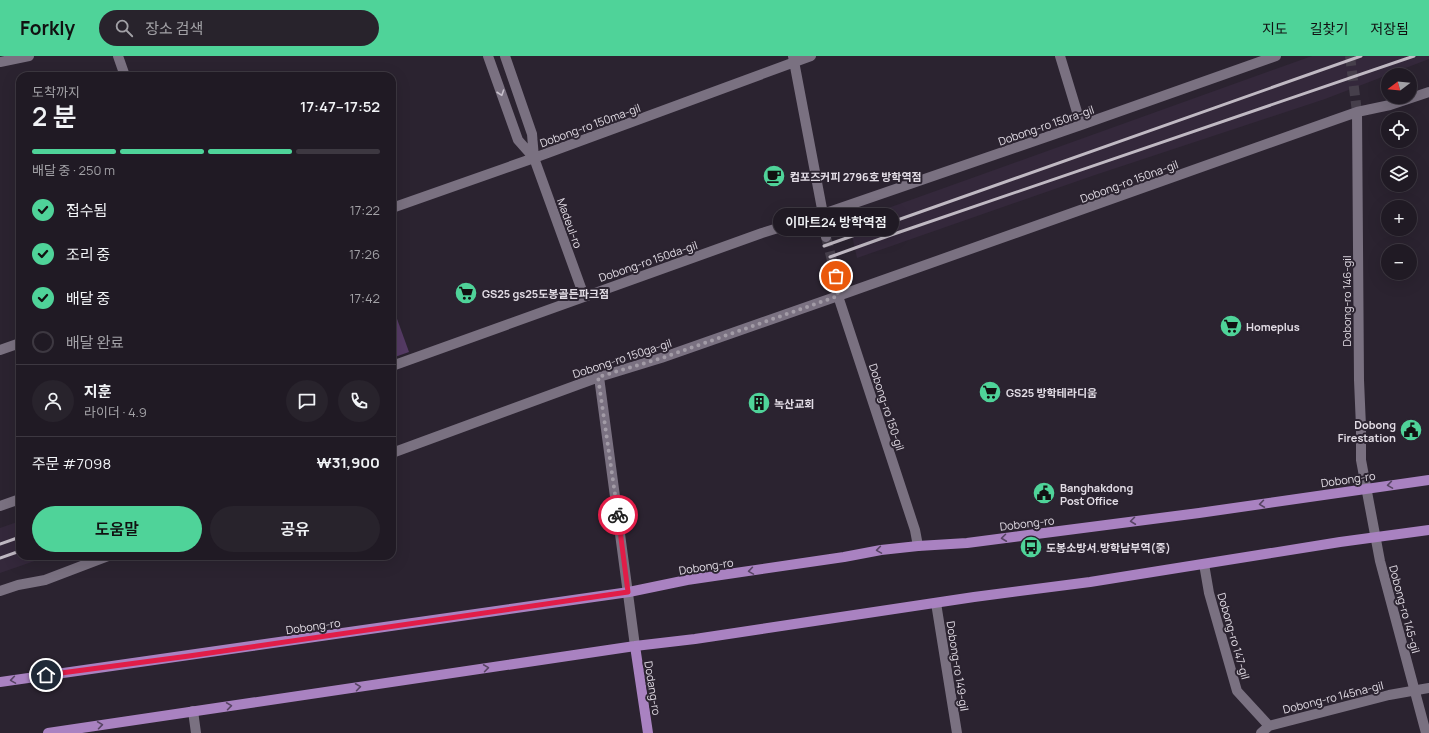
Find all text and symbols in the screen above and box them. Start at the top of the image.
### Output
search box [99,10,379,46]
text: Forkly [20,15,75,41]
icon: search [113,17,135,39]
text: 장소 검색 [145,18,203,39]
text: 지도 [1262,19,1288,38]
text: 길찾기 [1310,19,1348,38]
text: 저장됨 [1370,19,1409,38]
north arrow [1381,68,1417,104]
map controls [1381,68,1417,280]
text: 도착까지 [32,83,80,101]
one-way arrow [497,89,505,96]
text: 17:47–17:52 [300,96,380,117]
text: 2 분 [32,98,76,134]
street label: Dobong-ro 150ma-gil [538,100,642,150]
street label: Dobong-ro 150ra-gil [996,102,1096,148]
button: locate [1381,112,1417,148]
street label: Dobong-ro 150na-gil [1078,156,1180,206]
button: layers [1381,156,1417,192]
text: 배달 중 · 250 m [32,161,115,179]
cafe icon: 컴포즈커피 2796호 방학역점 [761,163,787,189]
place label: 컴포즈커피 2796호 방학역점 [790,169,922,184]
street label: Madeul-ro [554,196,586,251]
icon: check [32,199,54,221]
text: 접수됨 [66,200,107,221]
button: + [1381,200,1417,236]
text: 17:22 [350,201,380,219]
callout: 이마트24 방학역점 [773,208,899,236]
text: 이마트24 방학역점 [785,213,887,231]
street label: Dobong-ro 150da-gil [597,237,699,285]
icon: check [32,243,54,265]
text: 조리 중 [66,244,110,265]
button: − [1381,244,1417,280]
text: 17:26 [349,245,380,263]
street label: Dobong-ro 146-gil [1339,255,1354,347]
pin [819,259,853,293]
icon: bag [825,265,847,287]
supermarket icon: GS25 gs25도봉골든파크점 [453,280,479,306]
place label: GS25 gs25도봉골든파크점 [482,286,609,301]
icon: check [32,287,54,309]
text: 배달 중 [66,288,110,309]
text: 17:42 [349,289,380,307]
supermarket icon: Homeplus [1218,313,1244,339]
place label: Homeplus [1246,319,1300,334]
text: 배달 완료 [66,332,124,353]
street label: Dobong-ro 150ga-gil [571,335,673,381]
street label: Dobong-ro 150-gil [866,362,908,452]
supermarket icon: GS25 방학테라디움 [977,379,1003,405]
button: person [32,380,74,422]
button: chat [286,380,328,422]
button: phone [338,380,380,422]
text: 지훈 [84,381,112,402]
place label: GS25 방학테라디움 [1006,385,1097,400]
building icon: 녹산교회 [746,390,772,416]
place label: 녹산교회 [774,396,814,411]
text: 라이더 · 4.9 [84,403,147,421]
place label: Dobong Firestation [1338,417,1396,445]
public building icon: Dobong Firestation [1398,417,1424,443]
text: ₩31,900 [317,452,380,473]
text: 주문 #7098 [32,453,111,474]
street label: Dobong-ro [1320,468,1377,490]
public building icon: Banghakdong Post Office [1031,480,1057,506]
place label: Banghakdong Post Office [1060,480,1133,508]
one-way arrow [1387,480,1394,489]
courier [598,495,638,535]
one-way arrow [1259,499,1265,508]
icon: bike [607,504,629,526]
button: 도움말 [32,506,202,552]
button: 공유 [210,506,380,552]
street label: Dobong-ro [999,512,1056,534]
one-way arrow [1130,517,1136,526]
one-way arrow [1001,533,1007,542]
bus stop icon: 도봉소방서.방학남부역(중) [1018,534,1044,560]
place label: 도봉소방서.방학남부역(중) [1046,540,1171,555]
one-way arrow [876,545,882,554]
street label: Dobong-ro [678,554,735,578]
street label: Dobong-ro 145-gil [1386,563,1424,655]
one-way arrow [748,566,754,575]
street label: Dobong-ro 147-gil [1214,591,1254,681]
street label: Dobong-ro [285,615,342,637]
street label: Dobong-ro 149-gil [943,620,973,712]
pin [29,658,63,692]
street label: Dodang-ro [641,660,665,717]
icon: home [35,664,57,686]
one-way arrow [483,664,489,673]
one-way arrow [10,675,16,684]
street label: Dobong-ro 145na-gil [1281,677,1385,717]
one-way arrow [355,683,361,692]
one-way arrow [226,702,232,711]
one-way arrow [97,721,104,730]

